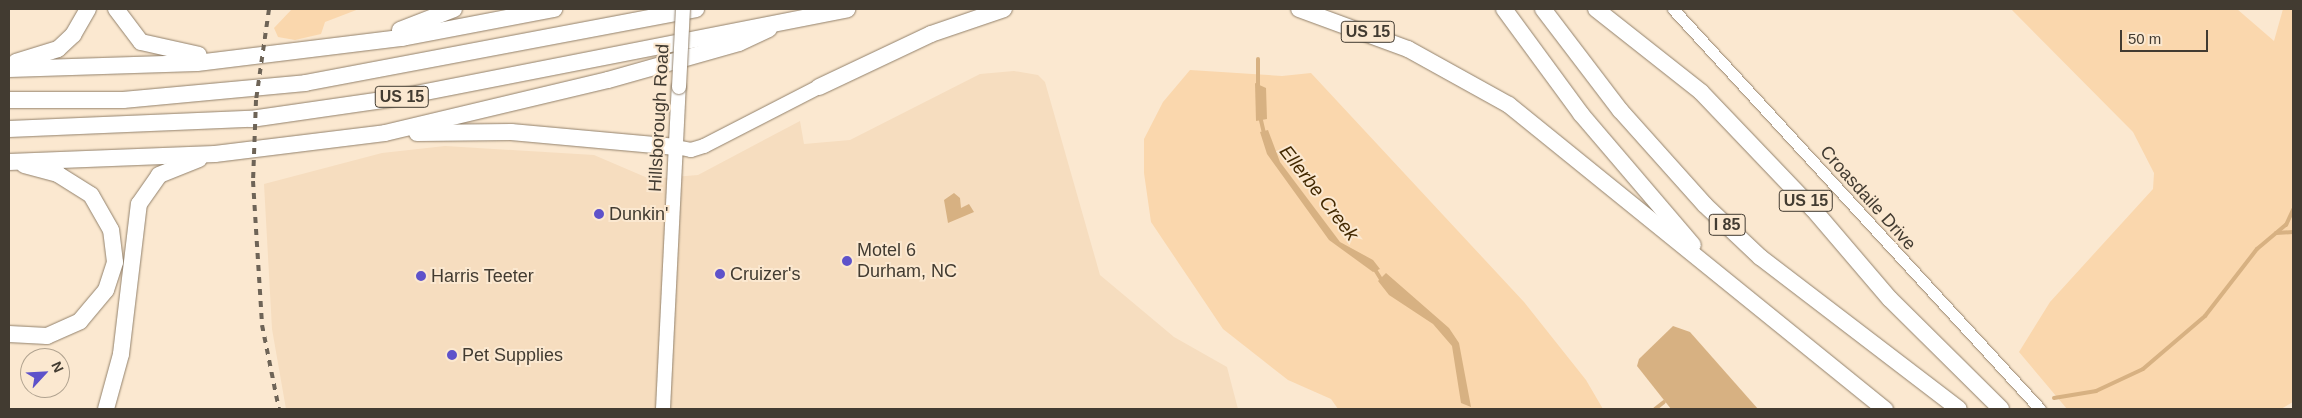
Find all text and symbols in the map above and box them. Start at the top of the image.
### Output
road number: US 15 [1340,18,1396,46]
scale bar [2122,20,2210,52]
text: 50 m [2128,30,2161,47]
street label: Hillsborough Road [644,43,674,193]
road number: US 15 [374,84,430,110]
water label: Ellerbe Creek [1275,141,1363,245]
street label: Croasdaile Drive [1815,141,1921,255]
road number: US 15 [1778,188,1834,215]
place label: Dunkin' [609,203,668,225]
marker: Dunkin' [593,208,605,220]
road number: I 85 [1708,212,1746,238]
place label: Motel 6 Durham, NC [857,240,957,282]
marker: Motel 6 Durham, NC [841,255,853,267]
place label: Cruizer's [730,263,800,285]
place label: Harris Teeter [431,265,534,287]
marker: Cruizer's [714,268,726,280]
marker: Harris Teeter [415,270,427,282]
place label: Pet Supplies [462,344,563,366]
north arrow [20,348,70,398]
marker: Pet Supplies [446,349,458,361]
text: N [48,359,67,375]

